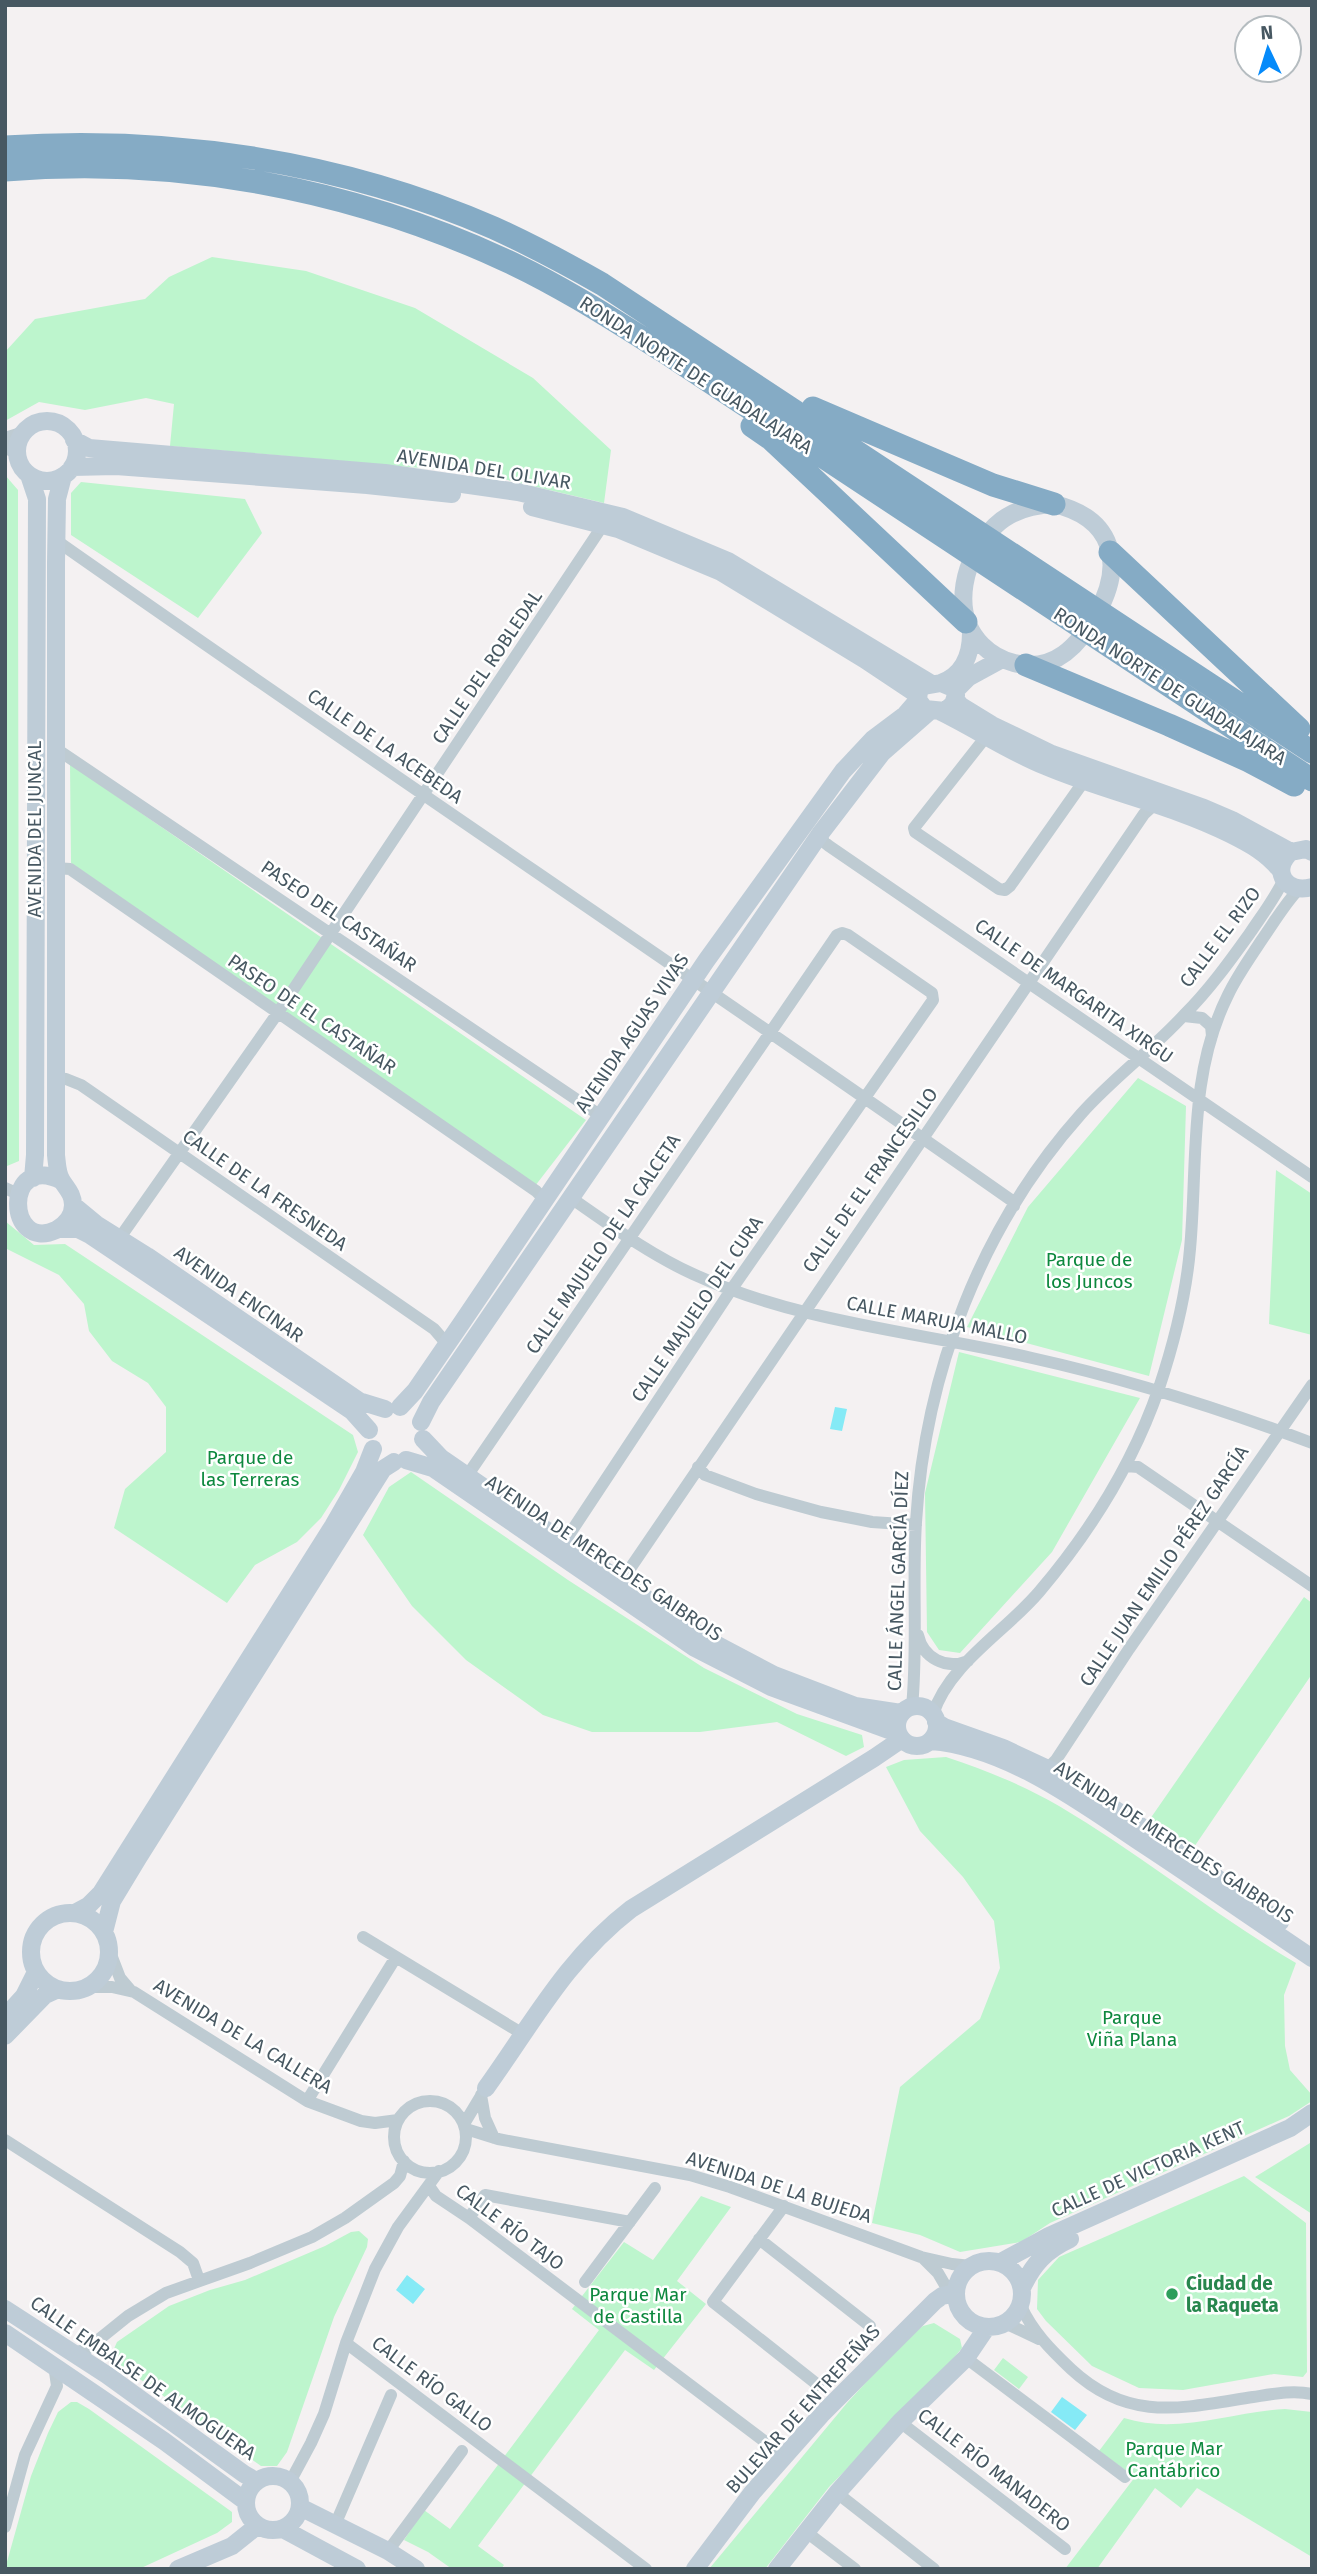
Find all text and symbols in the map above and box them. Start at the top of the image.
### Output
north arrow [1233,14,1303,84]
text: N [1260,21,1274,44]
street label: RONDA NORTE DE GUADALAJARA [575,291,817,459]
street label: AVENIDA DEL OLIVAR [395,444,573,494]
street label: CALLE DEL ROBLEDAL [427,585,547,748]
street label: RONDA NORTE DE GUADALAJARA [1049,602,1291,770]
street label: CALLE DE LA ACEBEDA [303,684,467,808]
street label: AVENIDA DEL JUNCAL [23,740,46,918]
street label: PASEO DEL CASTAÑAR [257,855,422,977]
street label: CALLE EL RIZO [1175,882,1265,992]
street label: CALLE DE MARGARITA XIRGU [970,914,1178,1068]
street label: PASEO DE EL CASTAÑAR [224,949,401,1079]
street label: AVENIDA AGUAS VIVAS [570,949,694,1117]
street label: CALLE DE EL FRANCESILLO [797,1083,943,1277]
street label: CALLE DE LA FRESNEDA [178,1124,352,1256]
street label: CALLE MAJUELO DE LA CALCETA [521,1130,685,1358]
street label: CALLE MAJUELO DEL CURA [626,1212,768,1406]
street label: AVENIDA ENCINAR [170,1241,309,1347]
park label: Parque de los Juncos [1045,1248,1133,1293]
street label: CALLE MARUJA MALLO [845,1291,1029,1349]
street label: CALLE JUAN EMILIO PÉREZ GARCÍA [1075,1441,1253,1691]
park label: Parque de las Terreras [201,1446,300,1491]
street label: AVENIDA DE MERCEDES GAIBROIS [481,1470,727,1646]
street label: CALLE ÁNGEL GARCÍA DÍEZ [883,1470,913,1691]
street label: AVENIDA DE MERCEDES GAIBROIS [1050,1756,1298,1928]
street label: AVENIDA DE LA CALLERA [150,1974,336,2098]
park label: Parque Viña Plana [1087,2006,1177,2051]
street label: CALLE DE VICTORIA KENT [1048,2116,1248,2222]
street label: AVENIDA DE LA BUJEDA [683,2146,875,2228]
street label: CALLE RÍO TAJO [451,2179,569,2275]
place label: Ciudad de la Raqueta [1186,2272,1279,2317]
park label: Parque Mar de Castilla [589,2283,687,2328]
marker: Ciudad de la Raqueta [1164,2286,1180,2302]
street label: CALLE EMBALSE DE ALMOGUERA [26,2291,260,2465]
street label: BULEVAR DE ENTREPEÑAS [721,2320,885,2498]
street label: CALLE RÍO GALLO [367,2331,497,2437]
street label: CALLE RÍO MANADERO [913,2403,1075,2537]
park label: Parque Mar Cantábrico [1125,2437,1223,2482]

